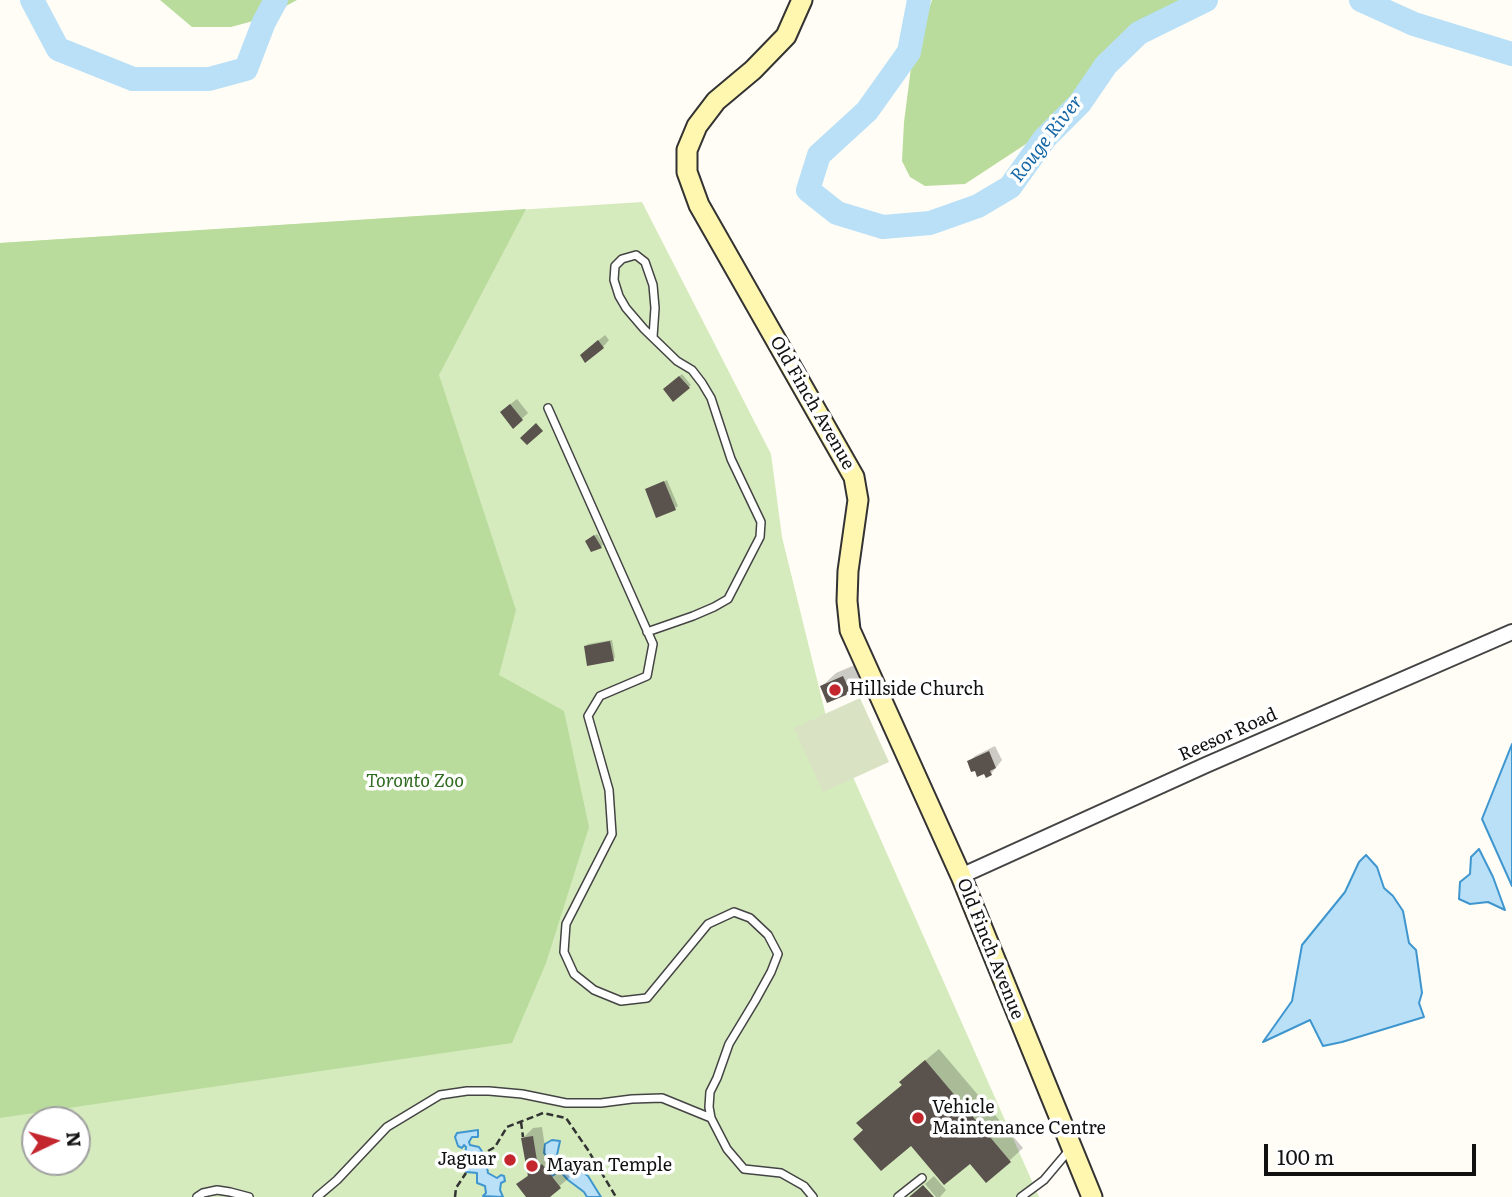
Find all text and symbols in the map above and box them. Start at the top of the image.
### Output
water label: Rouge River [1006,91,1088,187]
street label: Old Finch Avenue [765,333,859,473]
place label: Hillside Church [849,679,984,701]
marker: Hillside Church [827,682,843,698]
street label: Reesor Road [1176,704,1280,766]
park label: Toronto Zoo [366,771,464,793]
street label: Old Finch Avenue [952,875,1028,1023]
place label: Vehicle Maintenance Centre [932,1097,1106,1140]
north arrow [21,1106,91,1176]
marker: Vehicle Maintenance Centre [910,1110,926,1126]
text: N [60,1130,90,1149]
scale bar [1267,1130,1479,1174]
text: 100 m [1277,1140,1334,1171]
place label: Jaguar [438,1149,496,1171]
marker: Jaguar [502,1152,518,1168]
place label: Mayan Temple [546,1155,672,1177]
marker: Mayan Temple [524,1158,540,1174]

